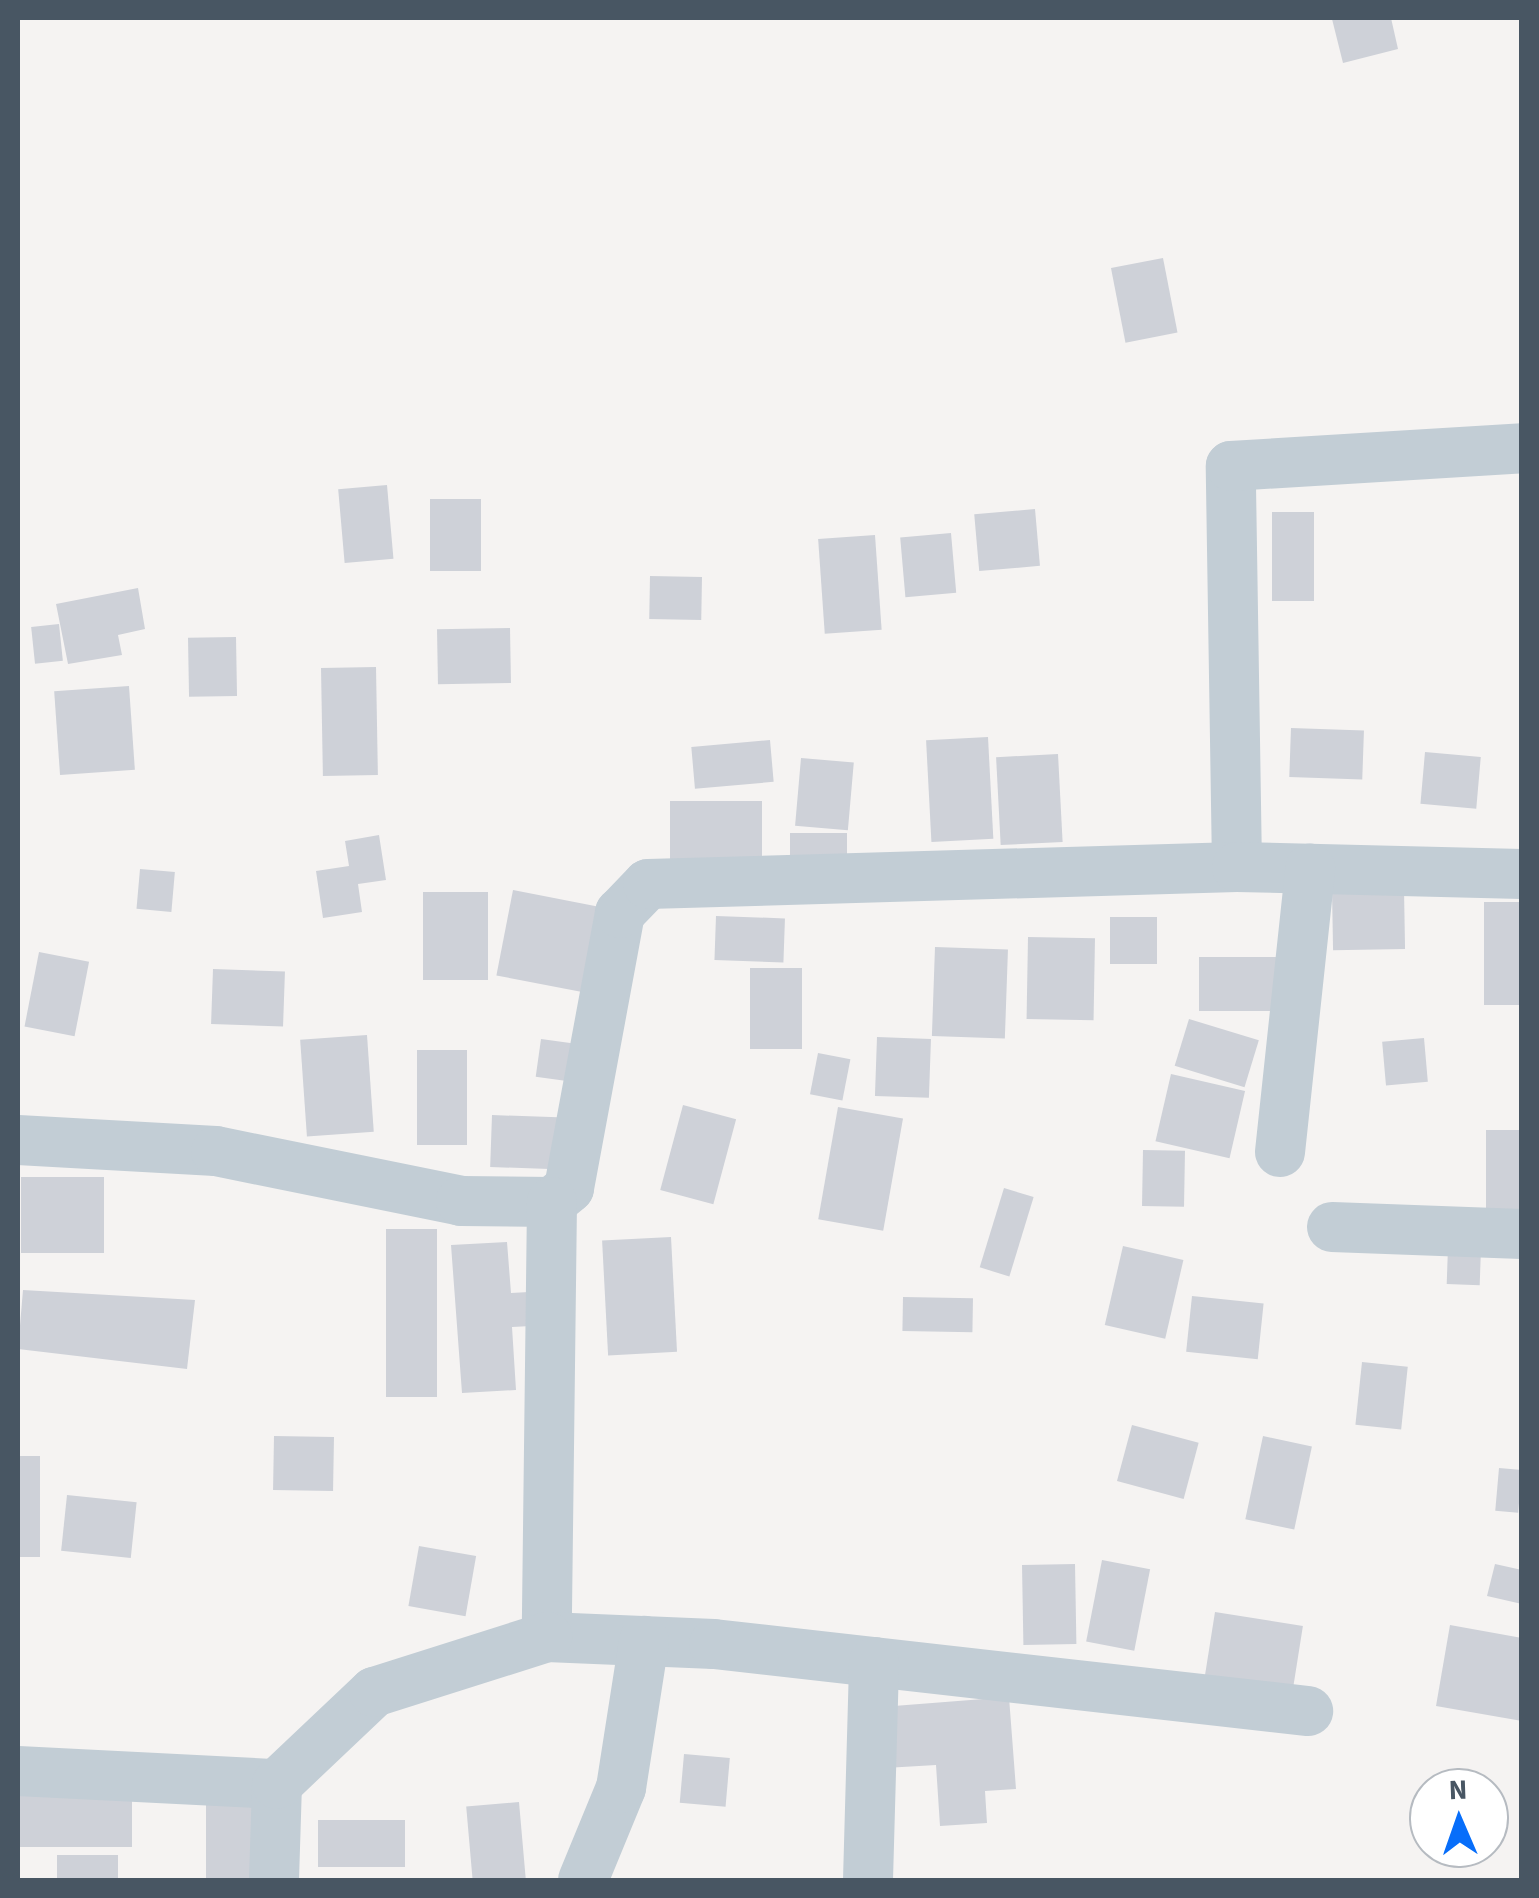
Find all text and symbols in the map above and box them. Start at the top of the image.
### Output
north arrow [1409,1768,1509,1868]
text: N [1448,1770,1468,1810]

